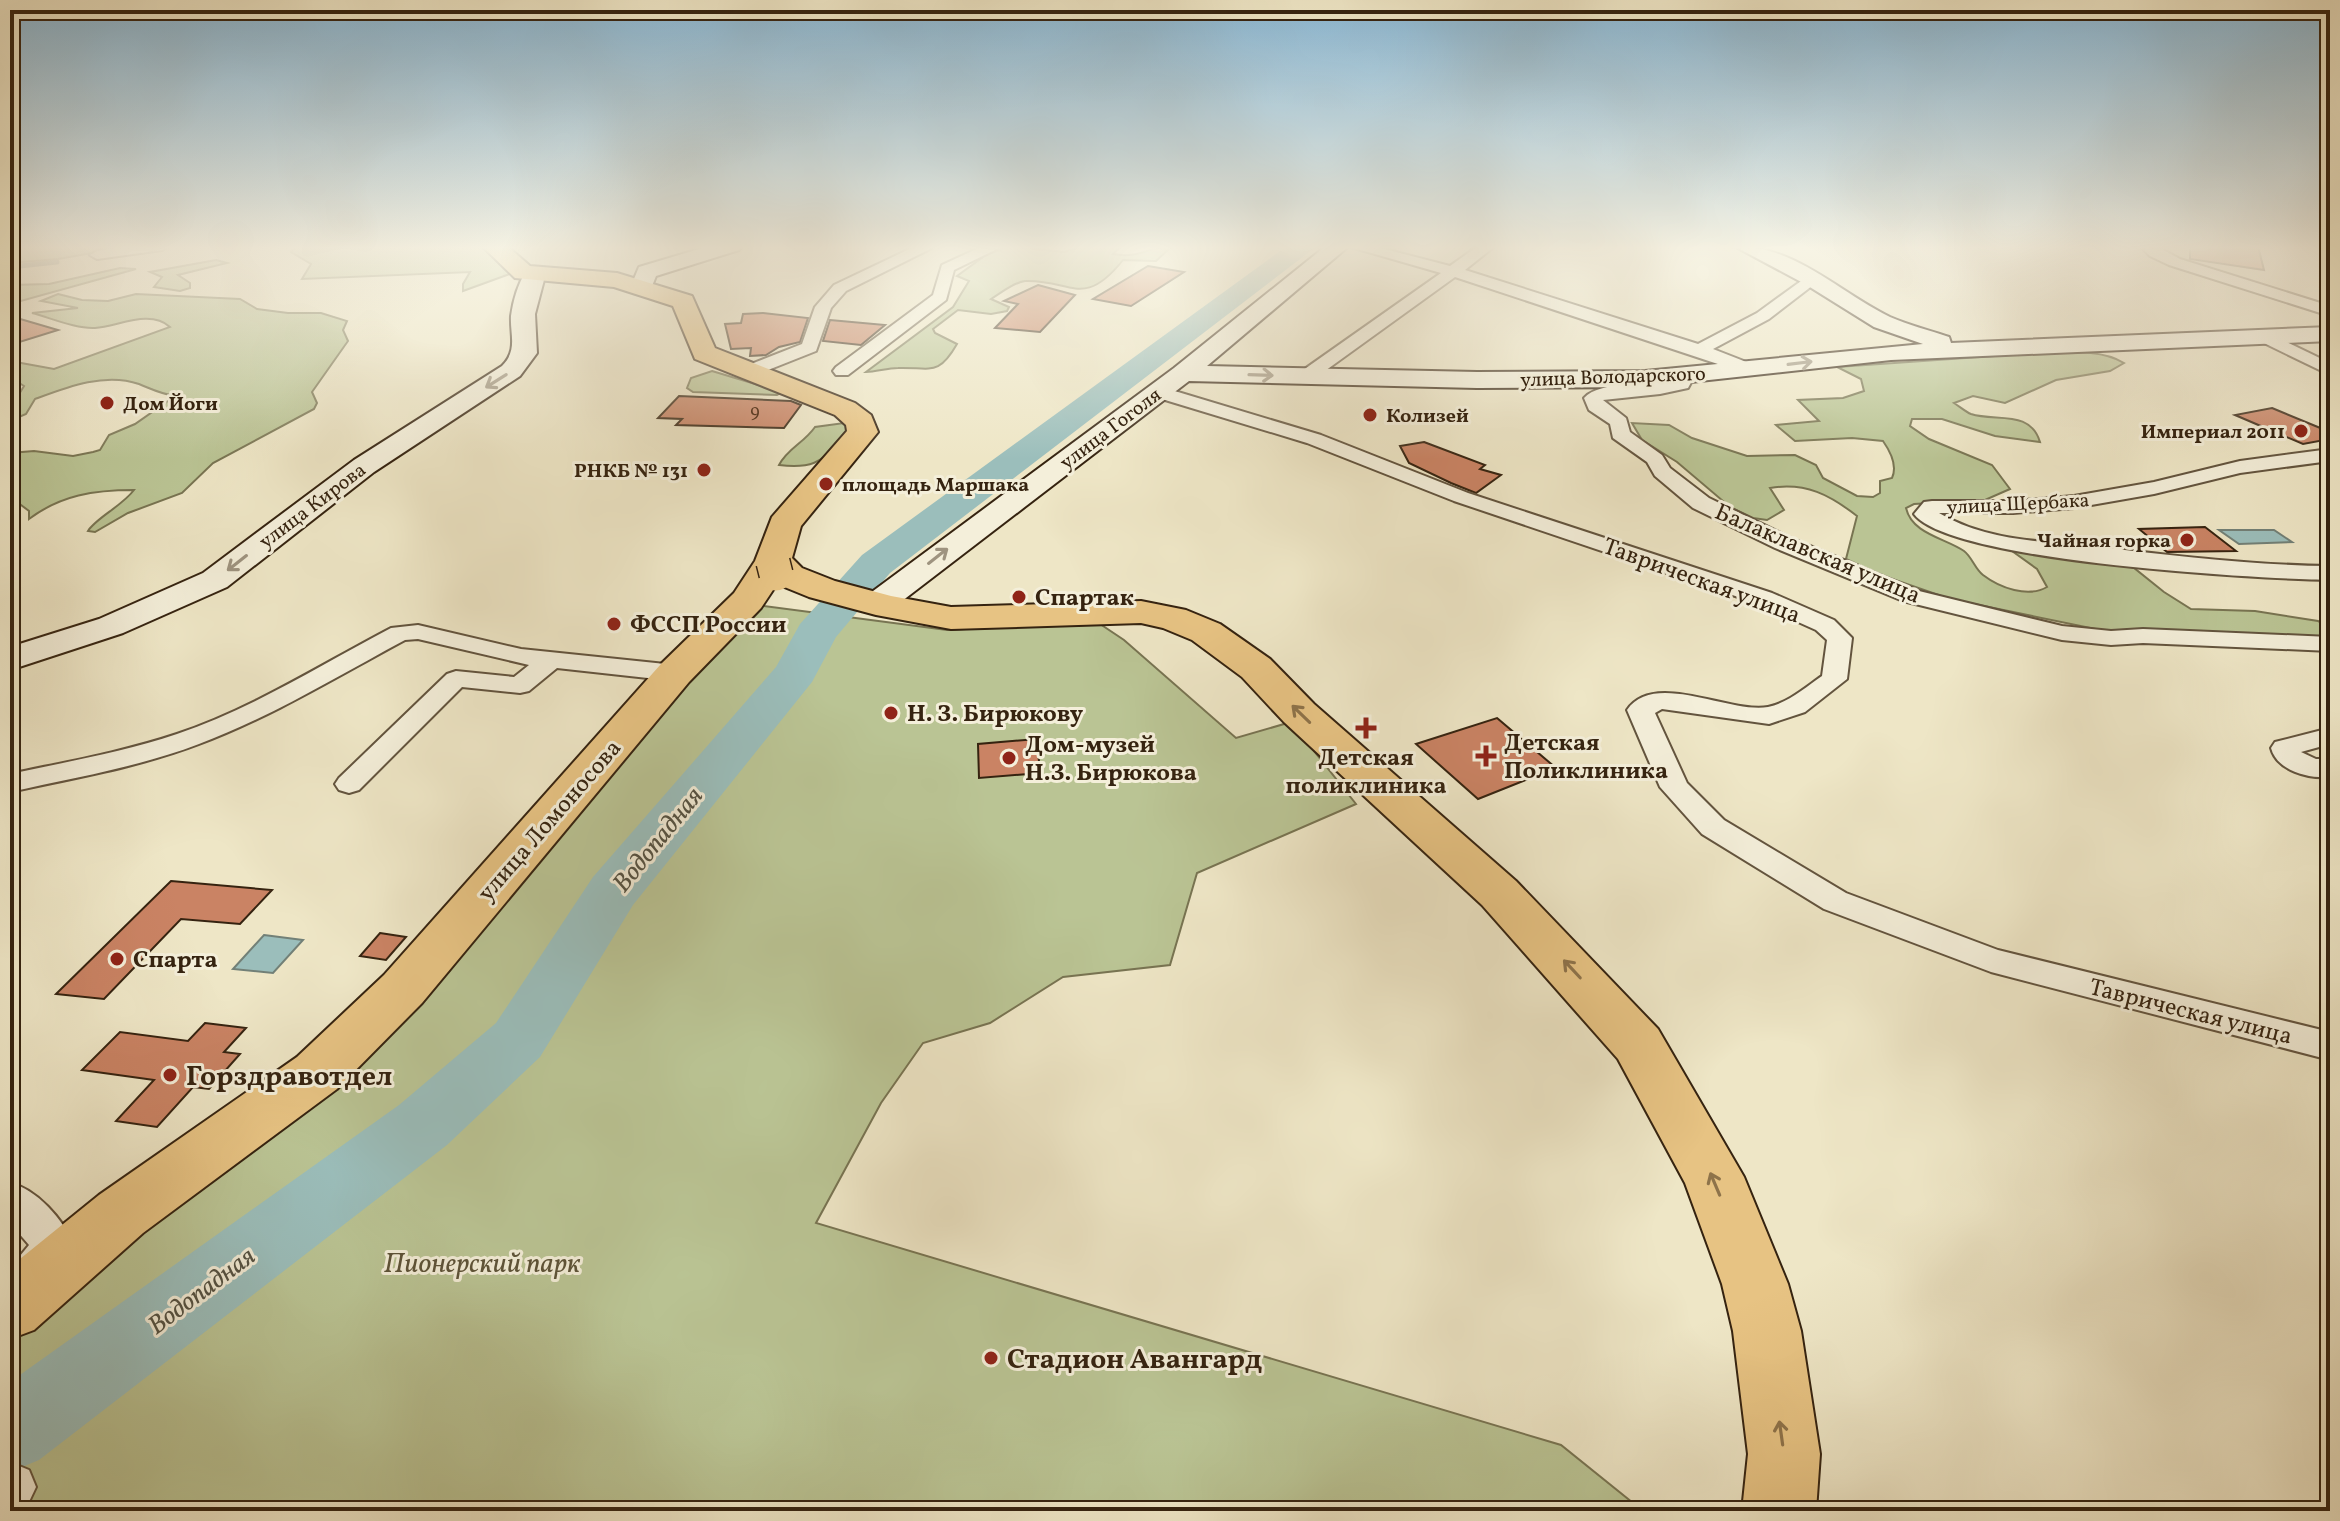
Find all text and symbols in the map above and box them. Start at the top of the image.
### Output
one-way arrow [1786,356,1813,371]
street label: улица Володарского [1520,361,1706,395]
one-way arrow [1247,368,1274,383]
one-way arrow [485,373,507,390]
street label: улица Гоголя [1055,382,1168,477]
place label: Дом Йоги [123,391,218,419]
marker: Дом Йоги [98,394,116,412]
house number: 9 [750,400,760,425]
place label: Колизей [1386,403,1469,431]
marker: Колизей [1361,406,1379,424]
place label: Империал 2011 [2141,419,2285,447]
marker: Империал 2011 [2292,422,2310,440]
street label: улица Кирова [254,457,373,556]
place label: РНКБ № 131 [574,458,688,486]
marker: РНКБ № 131 [695,461,713,479]
place label: площадь Маршака [842,472,1029,500]
marker: площадь Маршака [817,475,835,493]
street label: улица Щербака [1946,487,2090,523]
street label: Балаклавская улица [1709,496,1925,614]
place label: Чайная горка [2037,528,2171,556]
street label: Таврическая улица [1598,530,1805,633]
marker: Чайная горка [2178,531,2196,549]
one-way arrow [927,547,948,564]
one-way arrow [227,554,248,571]
place label: Спартак [1035,582,1134,616]
marker: Спартак [1010,588,1028,606]
place label: ФССП России [630,609,786,643]
marker: ФССП России [605,615,623,633]
place label: Н. З. Бирюкову [907,698,1084,732]
marker: Н. З. Бирюкову [882,704,900,722]
one-way arrow [1292,705,1311,724]
marker: Детская поликлиника [1355,717,1377,739]
place label: Детская Поликлиника [1504,727,1668,789]
place label: Дом-музей Н.З. Бирюкова [1025,729,1197,791]
street label: улица Ломоносова [471,733,630,910]
place label: Детская поликлиника [1286,742,1446,804]
marker: Детская Поликлиника [1475,745,1497,767]
marker: Дом-музей Н.З. Бирюкова [1000,749,1018,767]
water label: Водопадная [605,780,712,901]
place label: Спарта [133,944,218,978]
marker: Спарта [108,950,126,968]
one-way arrow [1563,959,1581,979]
street label: Таврическая улица [2085,971,2296,1055]
place label: Горздравотдел [186,1058,393,1097]
marker: Горздравотдел [161,1066,179,1084]
one-way arrow [1707,1172,1722,1196]
water label: Водопадная [141,1239,263,1344]
park label: Пионерский парк [384,1245,581,1284]
place label: Стадион Авангард [1007,1341,1262,1380]
marker: Стадион Авангард [982,1349,1000,1367]
one-way arrow [1773,1421,1788,1447]

